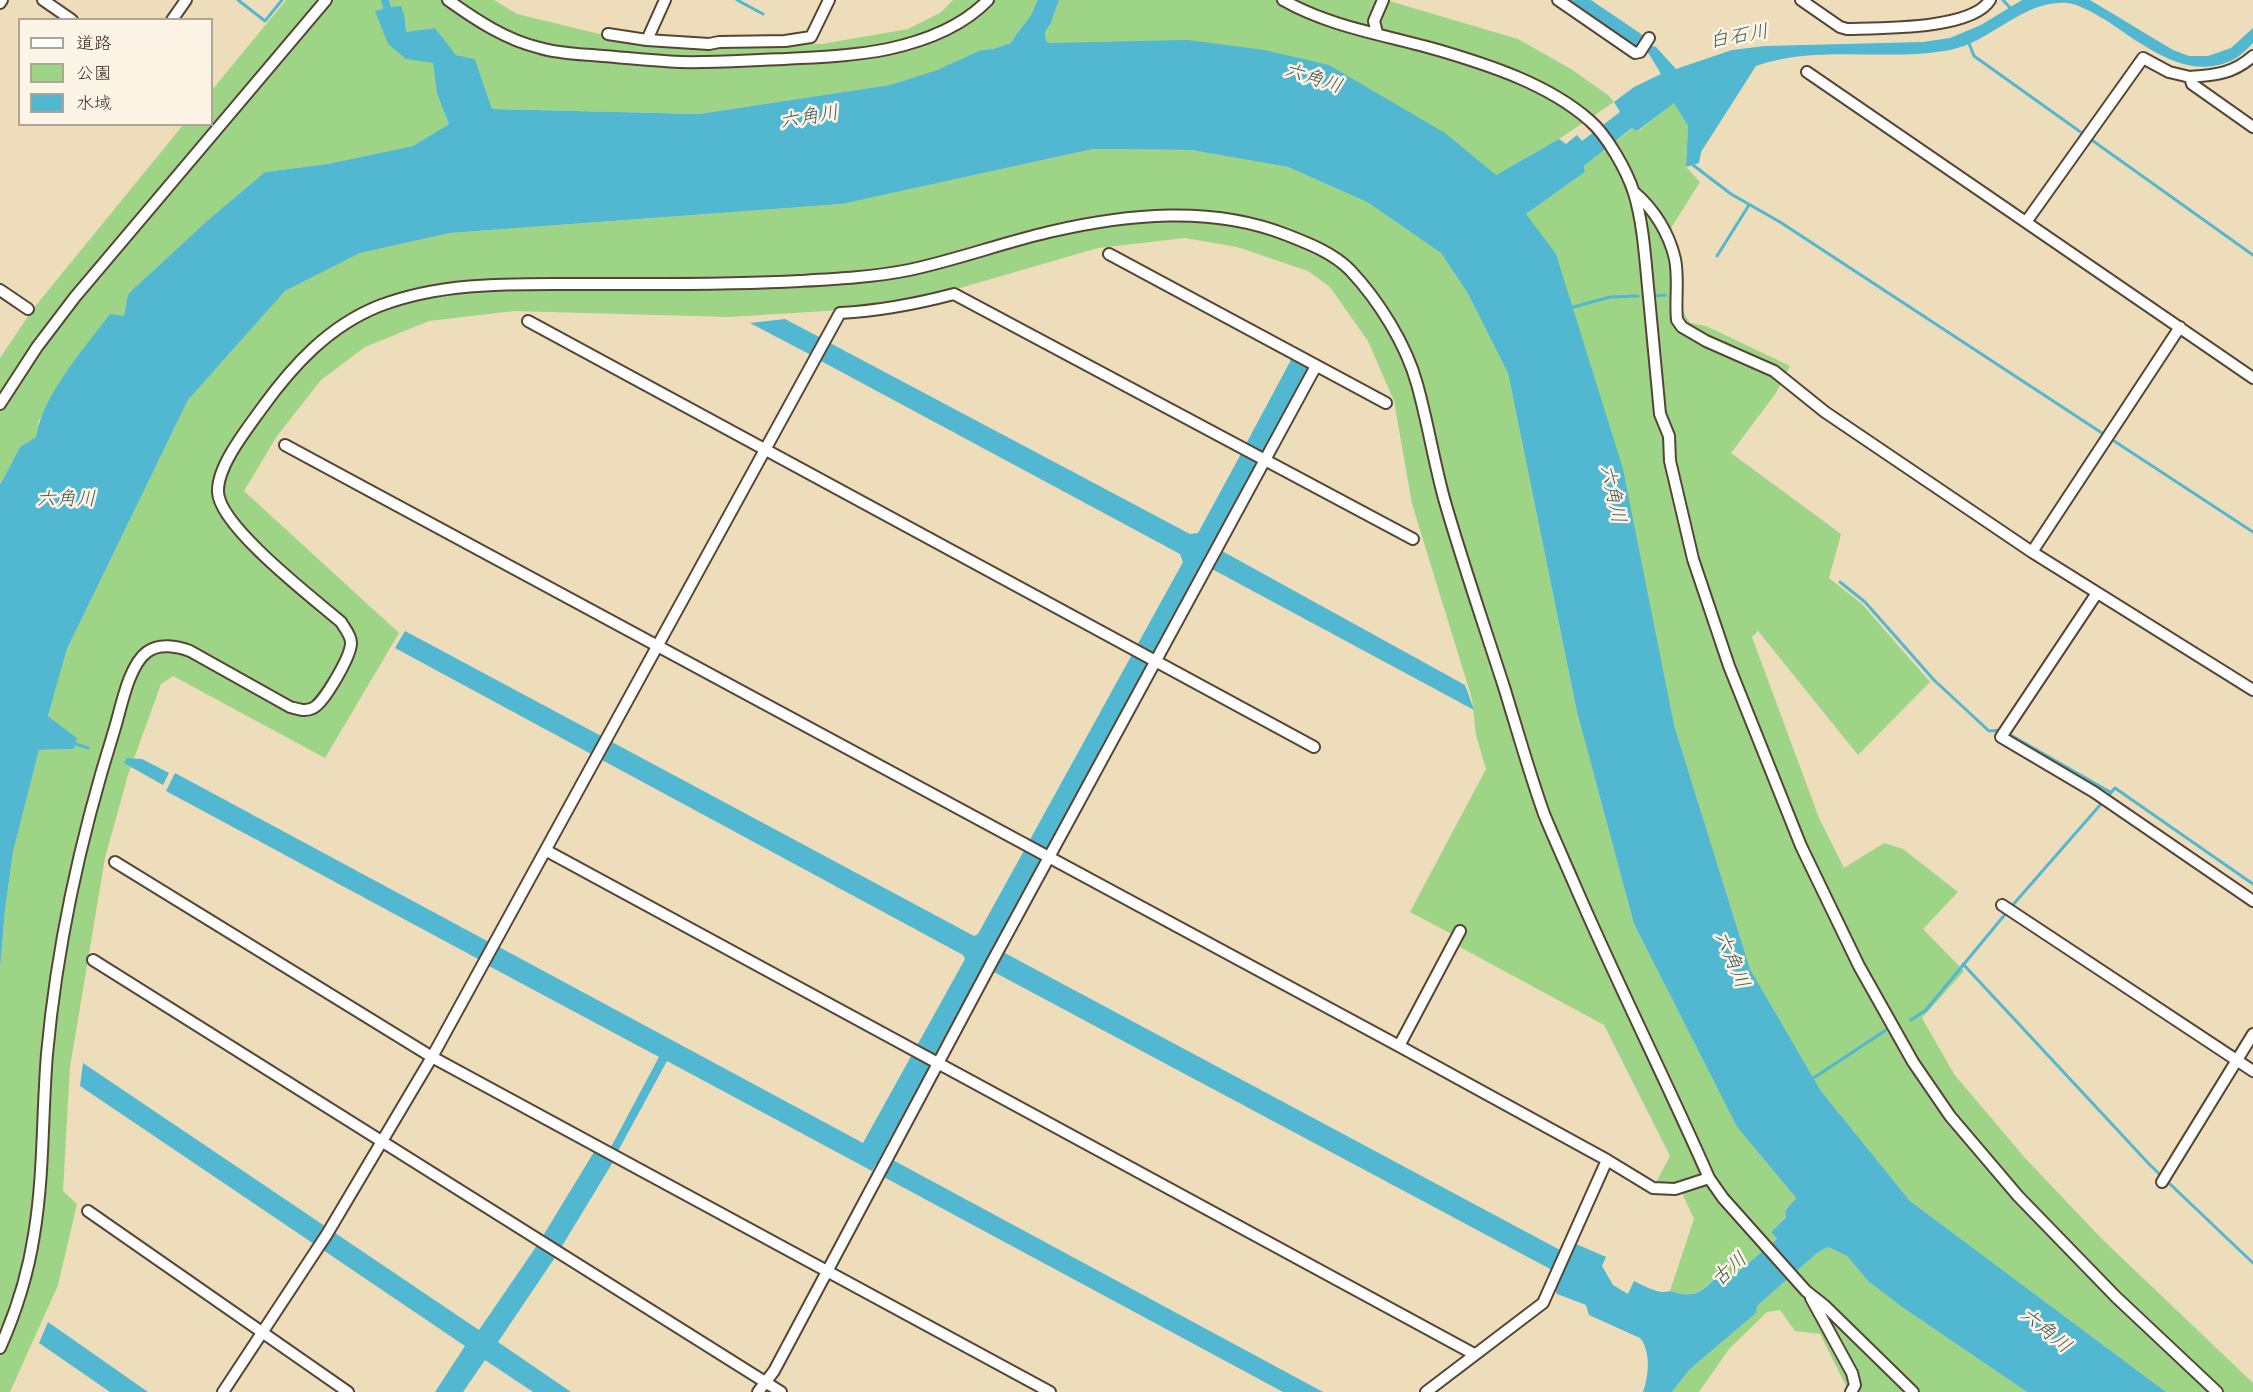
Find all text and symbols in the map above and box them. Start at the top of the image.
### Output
legend [18,18,213,126]
water label: 白石川 [1707,20,1771,54]
text: 道路 [76,27,112,59]
text: 公園 [76,57,112,89]
water label: 六角川 [1281,58,1345,100]
text: 水域 [76,87,112,119]
water label: 六角川 [777,101,841,135]
water label: 六角川 [1594,462,1630,526]
water label: 六角川 [36,488,96,512]
water label: 六角川 [1708,928,1754,992]
water label: 古川 [1707,1248,1753,1292]
water label: 六角川 [2014,1303,2076,1359]

